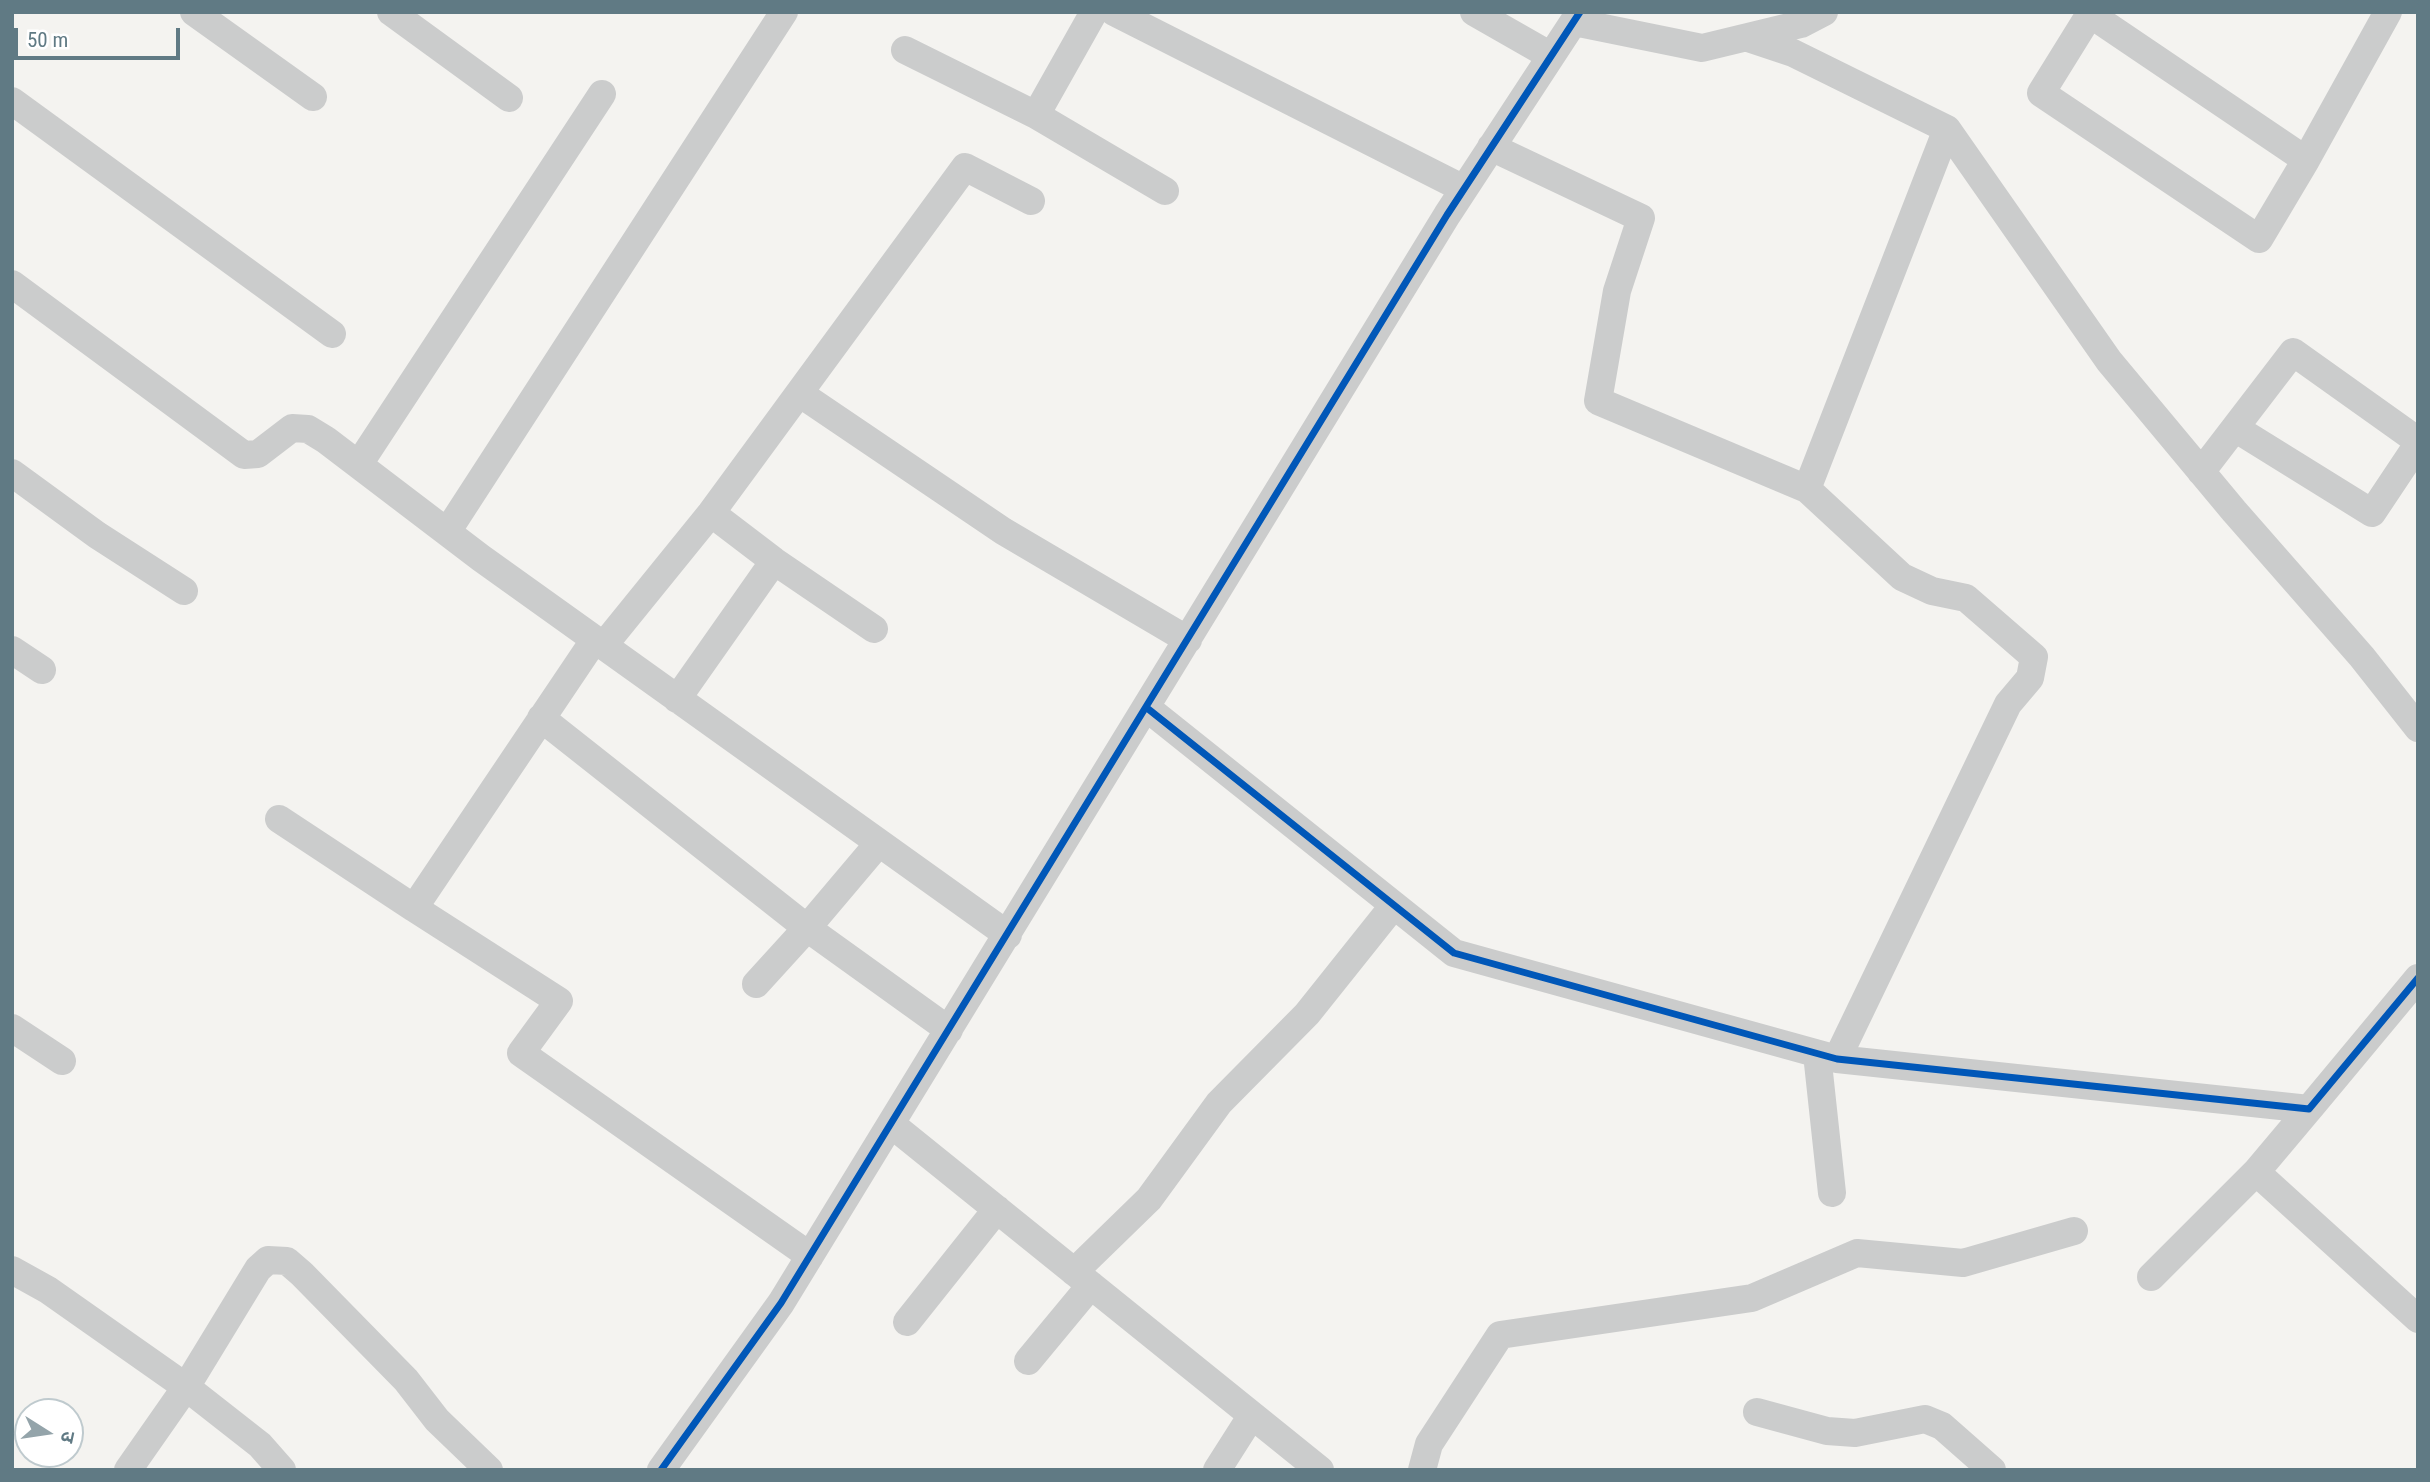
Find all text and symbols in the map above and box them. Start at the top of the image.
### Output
scale bar [18,14,184,58]
text: 50 m [27,28,68,52]
north arrow [14,1398,84,1468]
text: उ [56,1429,80,1445]

